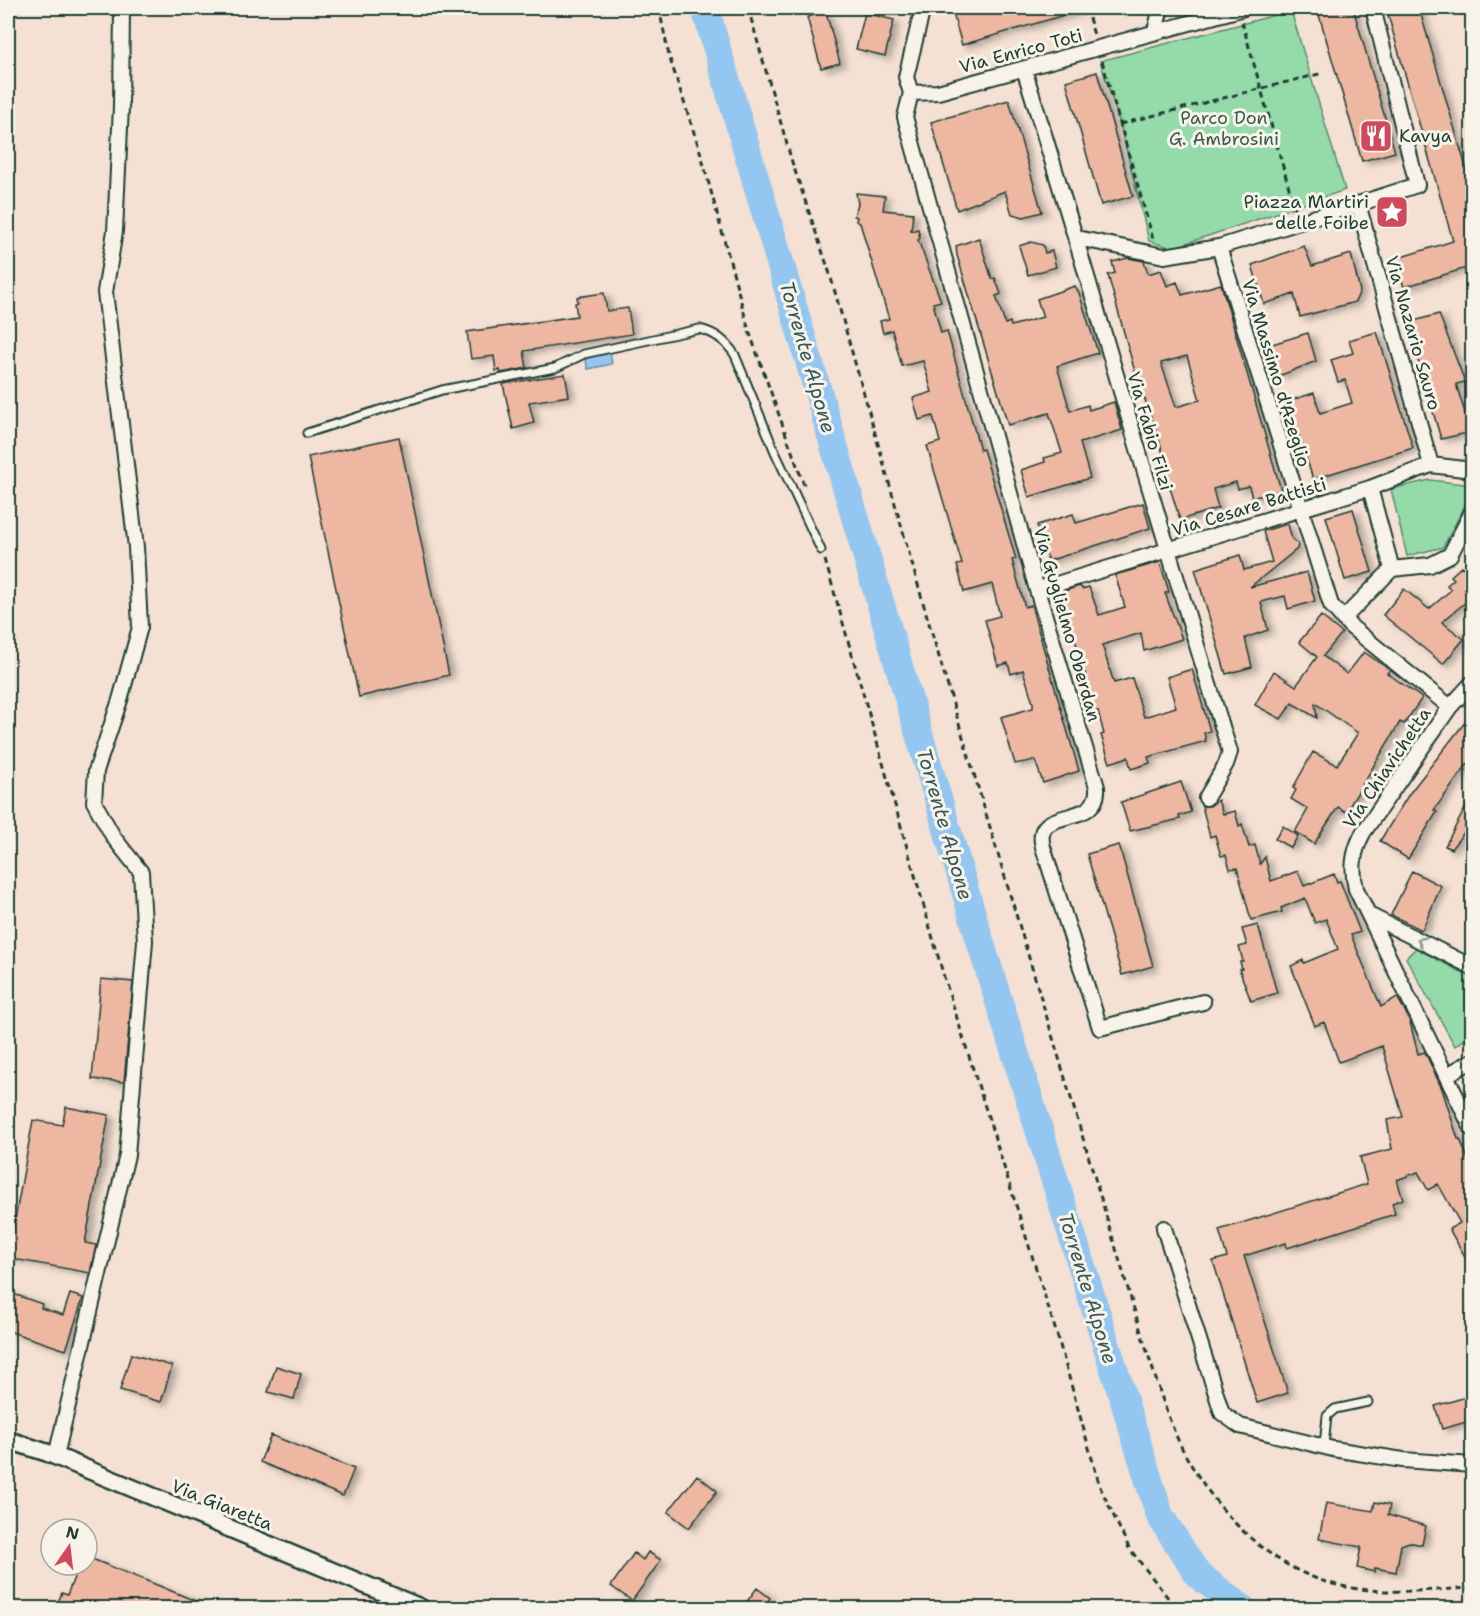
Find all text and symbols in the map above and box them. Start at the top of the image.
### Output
street label: Via Enrico Toti [957,23,1085,79]
park label: Parco Don G. Ambrosini [1169,106,1279,151]
restaurant icon: Kavya [1358,118,1394,154]
place label: Kavya [1399,124,1452,148]
place label: Piazza Martiri delle Foibe [1243,190,1369,235]
place icon: Piazza Martiri delle Foibe [1374,194,1410,230]
street label: Via Nazario Sauro [1379,253,1447,413]
street label: Via Massimo d'Azeglio [1236,276,1316,470]
water label: Torrente Alpone [774,278,842,436]
street label: Via Fabio Filzi [1122,369,1178,493]
street label: Via Cesare Battisti [1169,472,1329,542]
street label: Via Guglielmo Oberdan [1028,524,1106,724]
street label: Via Chiavichetta [1337,703,1437,833]
water label: Torrente Alpone [911,745,979,903]
one-way arrow [1416,937,1427,948]
water label: Torrente Alpone [1053,1209,1123,1367]
street label: Via Giaretta [168,1474,276,1536]
north arrow [39,1517,99,1577]
text: N [64,1521,81,1545]

